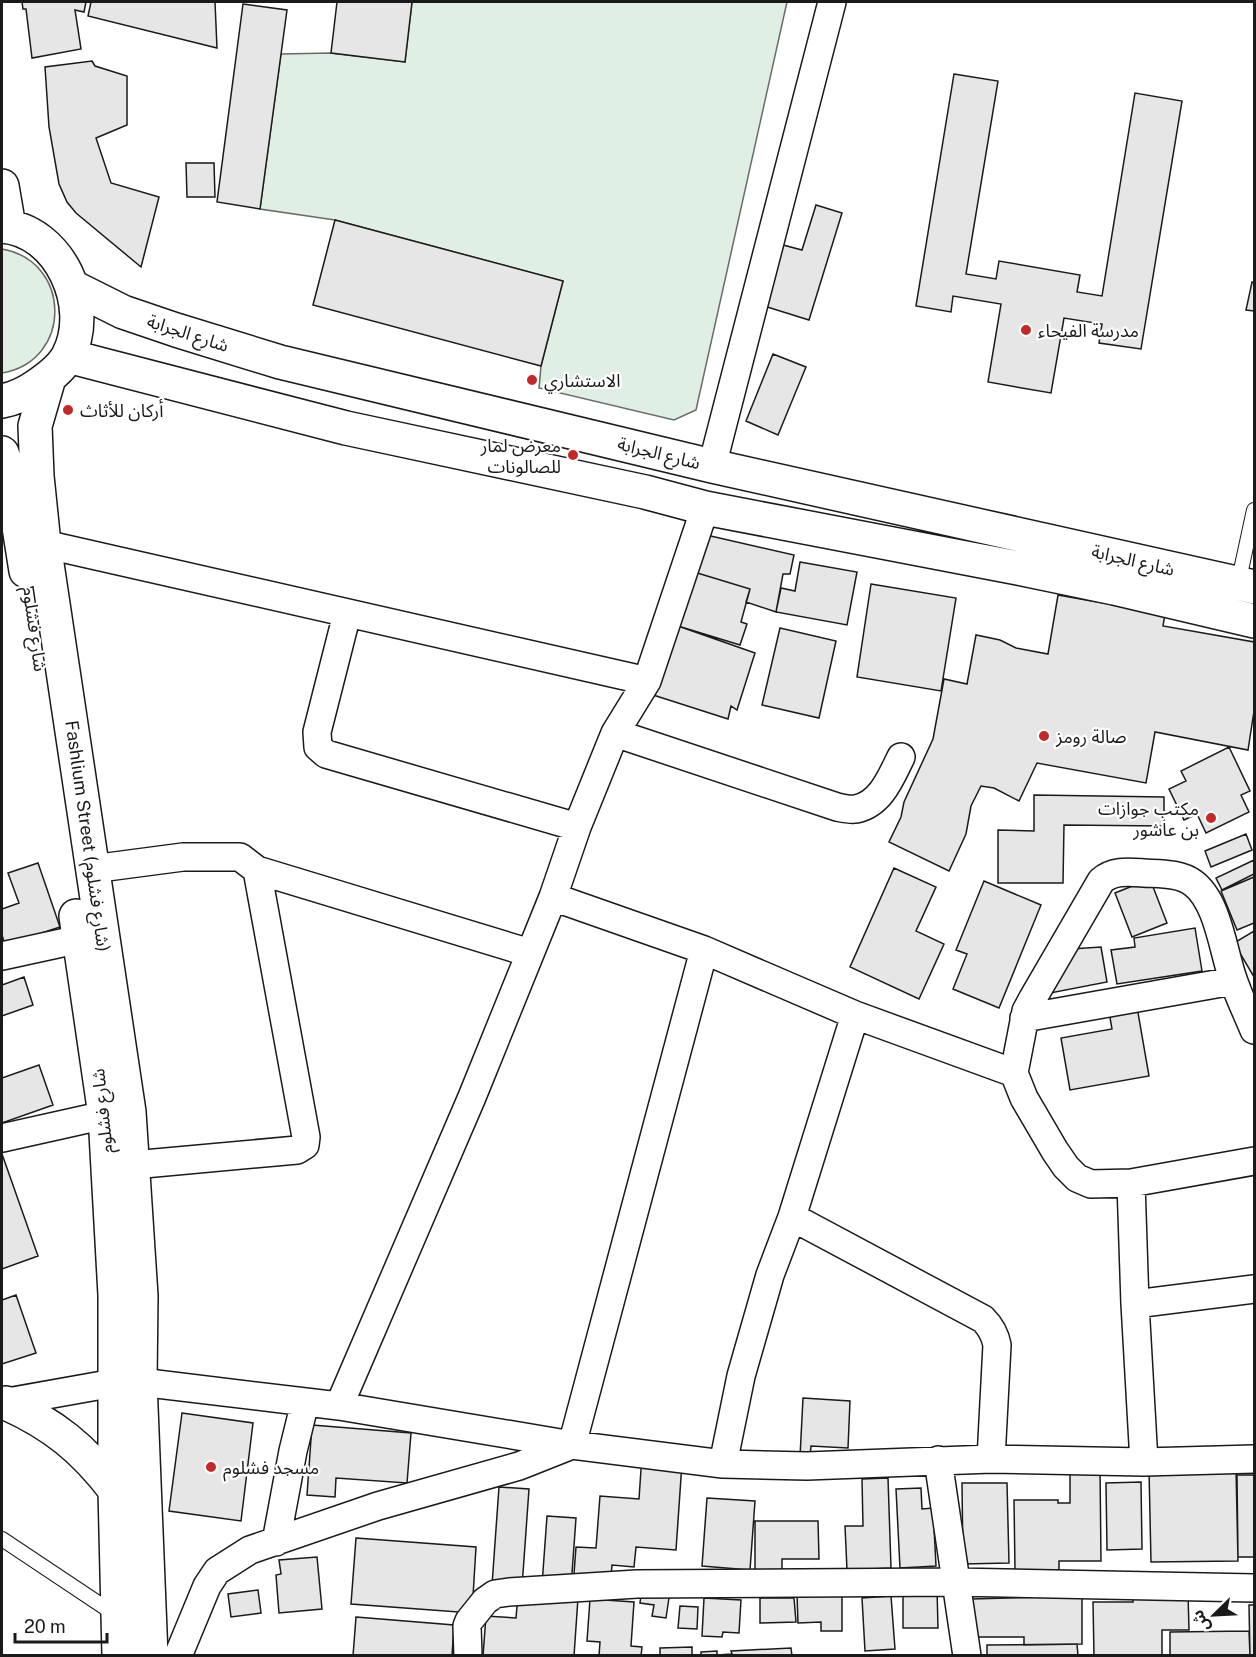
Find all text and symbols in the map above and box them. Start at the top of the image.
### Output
street label: شارع الجرابة [143,310,231,360]
place label: مدرسة الفيحاء [1038,320,1139,342]
marker: مدرسة الفيحاء [1019,323,1033,337]
place label: الاستشاري [544,370,620,394]
marker: الاستشاري [525,373,539,387]
place label: أركان للأثاث [80,399,163,422]
marker: أركان للأثاث [61,403,75,417]
street label: شارع الجرابة [615,433,703,477]
place label: معرض لمار للصالونات [480,435,561,478]
marker: معرض لمار للصالونات [566,448,580,462]
street label: شارع الجرابة [1089,540,1176,584]
street label: شارع فشلوم [15,585,51,673]
street label: Fashlium Street (شارع فشلوم) [57,719,115,954]
place label: صالة رومز [1055,726,1127,748]
marker: صالة رومز [1037,729,1051,743]
place label: مكتب جوازات بن عاشور [1098,798,1199,841]
marker: مكتب جوازات بن عاشور [1204,811,1218,825]
street label: شارع فشلوم [87,1067,121,1155]
place label: مسجد فشلوم [223,1457,319,1482]
marker: مسجد فشلوم [204,1460,218,1474]
north arrow [1184,1585,1244,1645]
scale bar [15,1606,106,1644]
text: ش [1188,1607,1214,1635]
text: 20 m [24,1616,66,1637]

